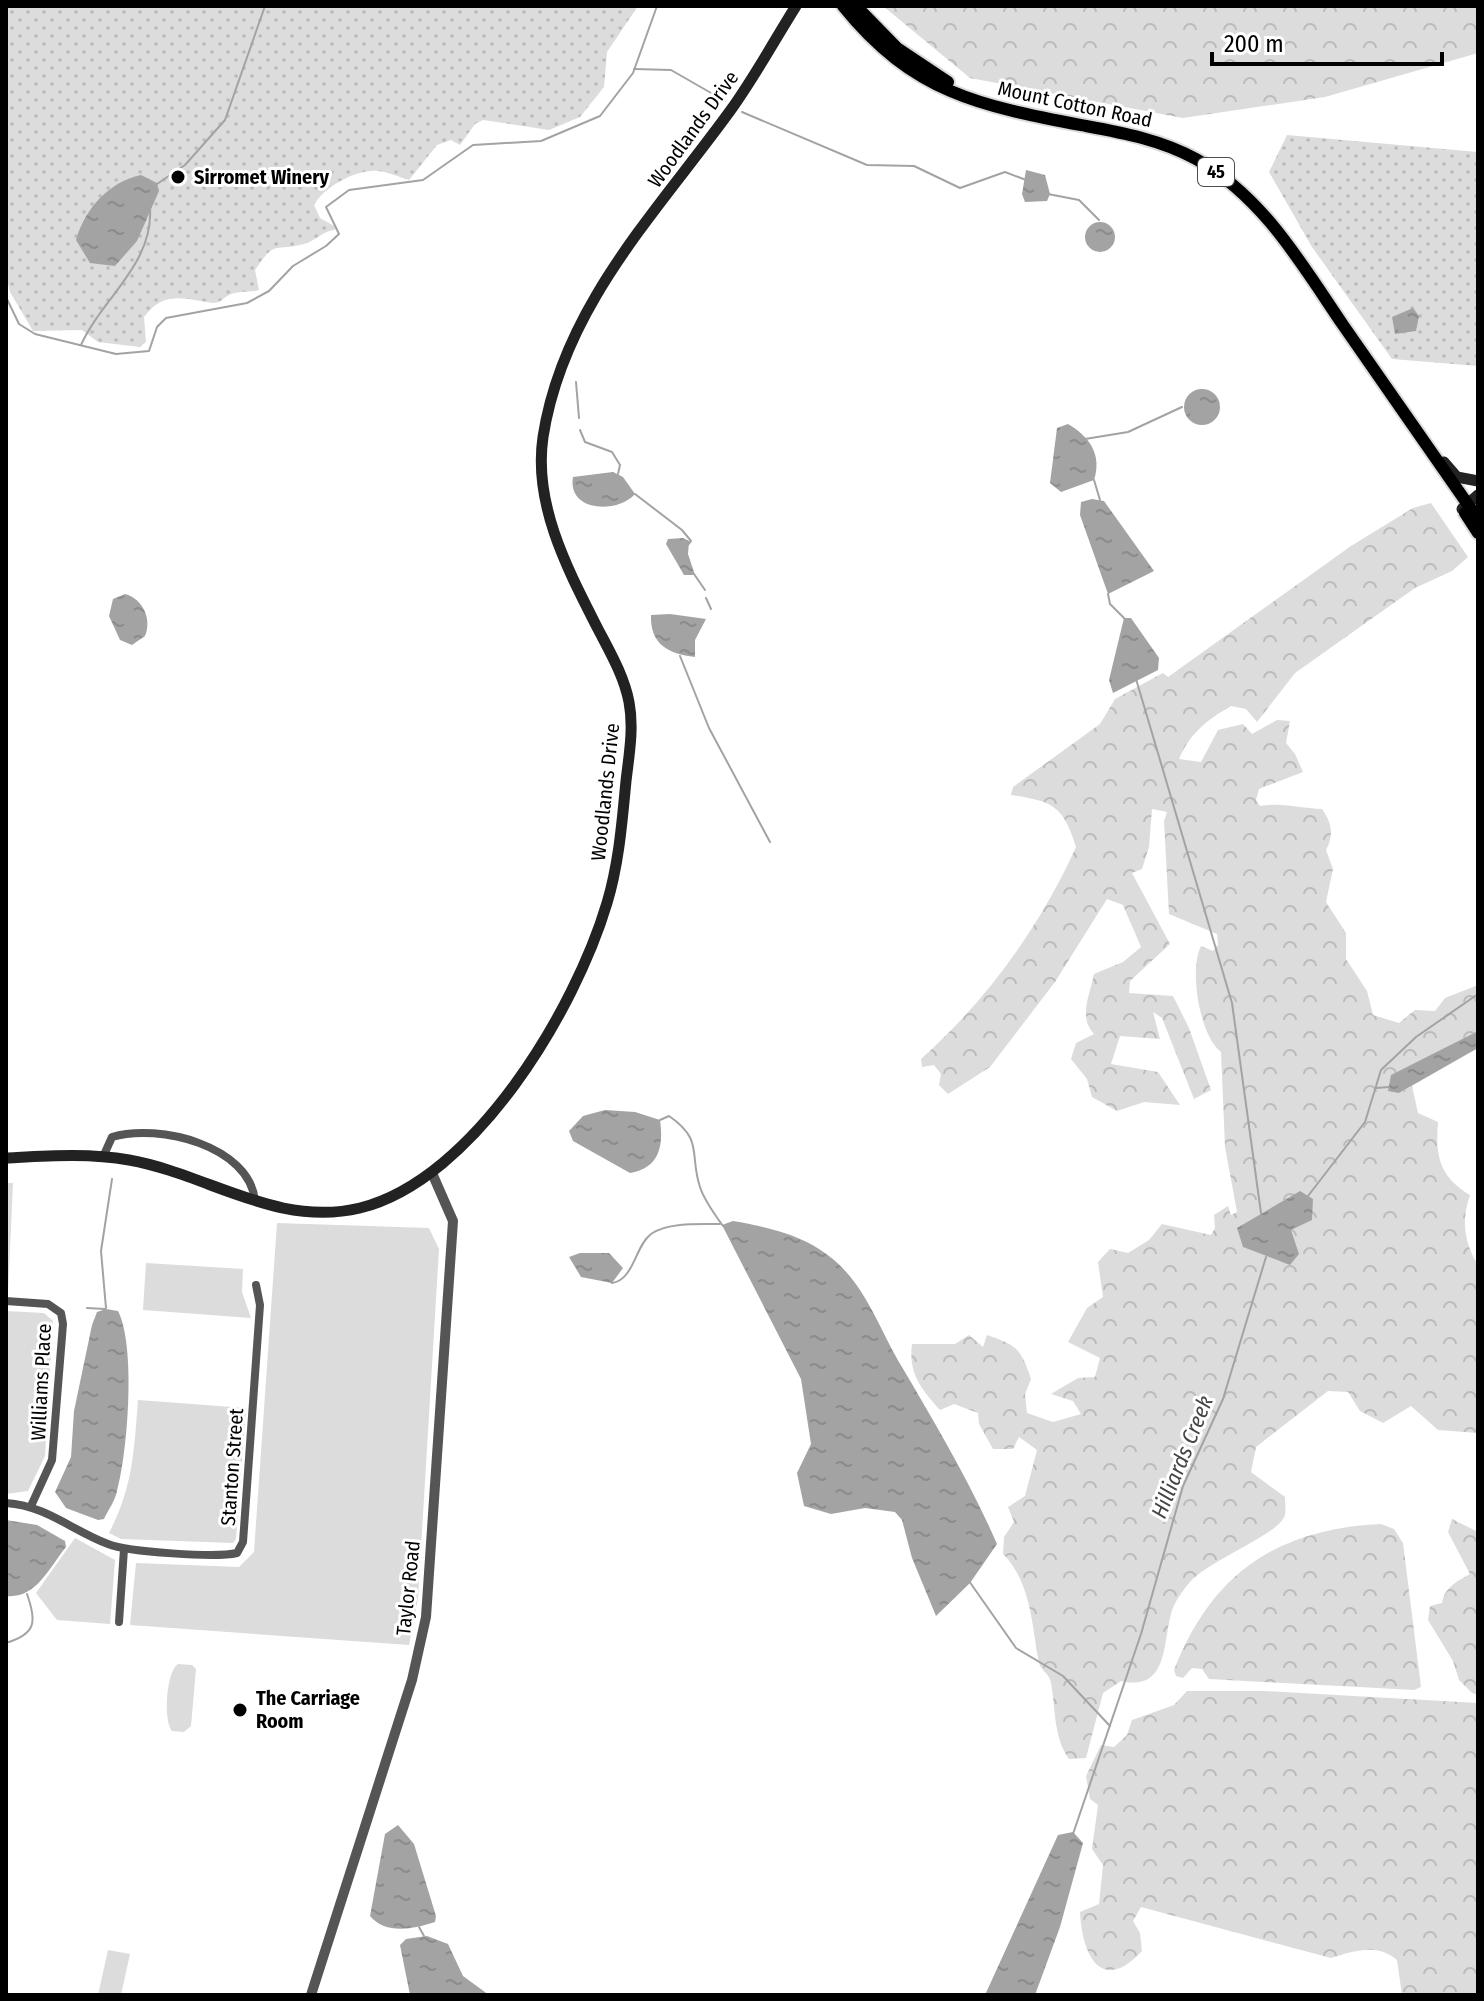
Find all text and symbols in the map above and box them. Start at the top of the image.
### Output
scale bar [1212,16,1442,66]
text: 200 m [1224,30,1284,58]
street label: Woodlands Drive [643,66,743,192]
street label: Mount Cotton Road [996,76,1154,132]
road number: 45 [1198,158,1234,186]
place label: Sirromet Winery [194,165,329,189]
marker: Sirromet Winery [169,168,187,186]
street label: Woodlands Drive [586,722,624,862]
street label: Williams Place [26,1323,56,1441]
water label: Hilliards Creek [1145,1392,1219,1522]
street label: Stanton Street [216,1407,248,1527]
street label: Taylor Road [391,1539,425,1637]
place label: The Carriage Room [256,1686,360,1733]
marker: The Carriage Room [231,1701,249,1719]

